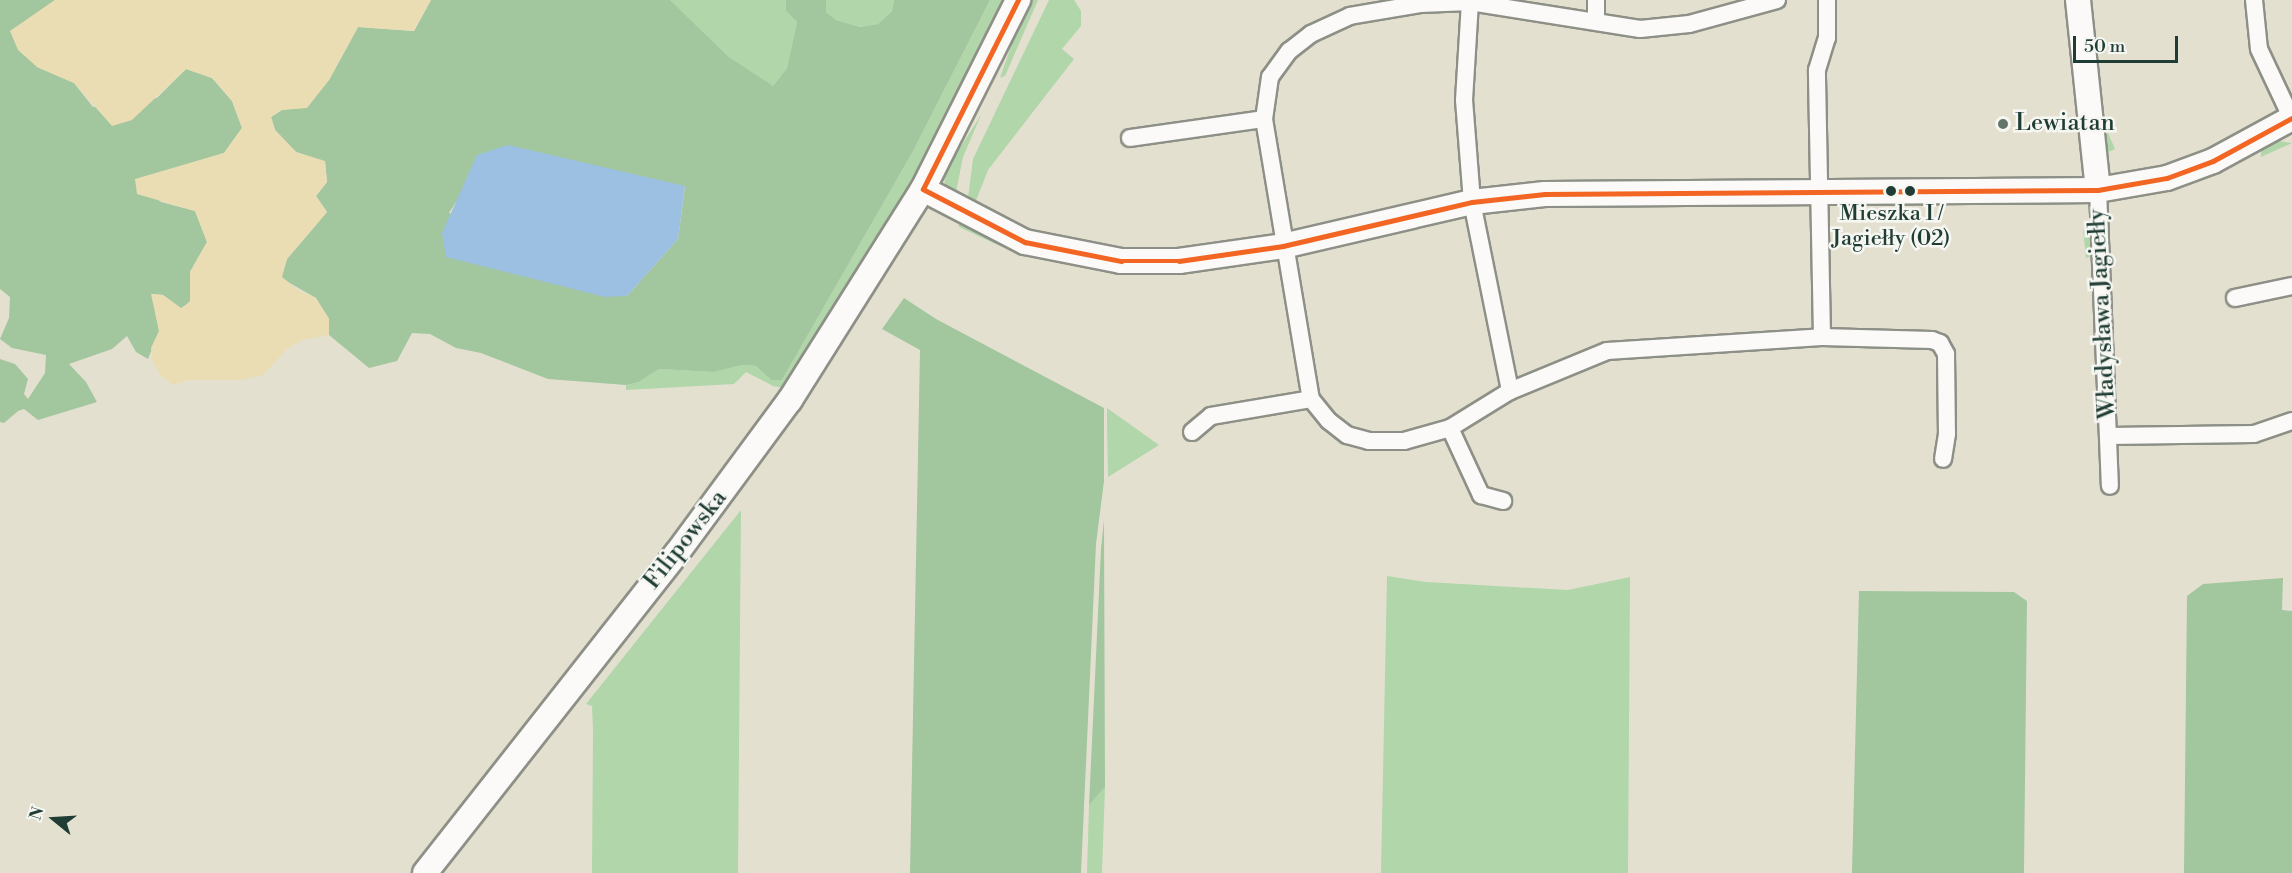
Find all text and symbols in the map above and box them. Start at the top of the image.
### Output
scale bar [2076,24,2181,62]
text: 50 m [2084,35,2125,58]
place label: Lewiatan [2015,110,2115,138]
marker: Lewiatan [1996,117,2010,131]
marker: Mieszka I / Jagiełły (02) [1885,185,1897,197]
unlabelled marker [1904,185,1916,197]
place label: Mieszka I / Jagiełły (02) [1832,200,1950,252]
street label: Władysława Jagiełły [2083,208,2123,420]
street label: Filipowska [638,485,734,595]
north arrow [24,789,84,849]
text: N [25,804,48,823]

